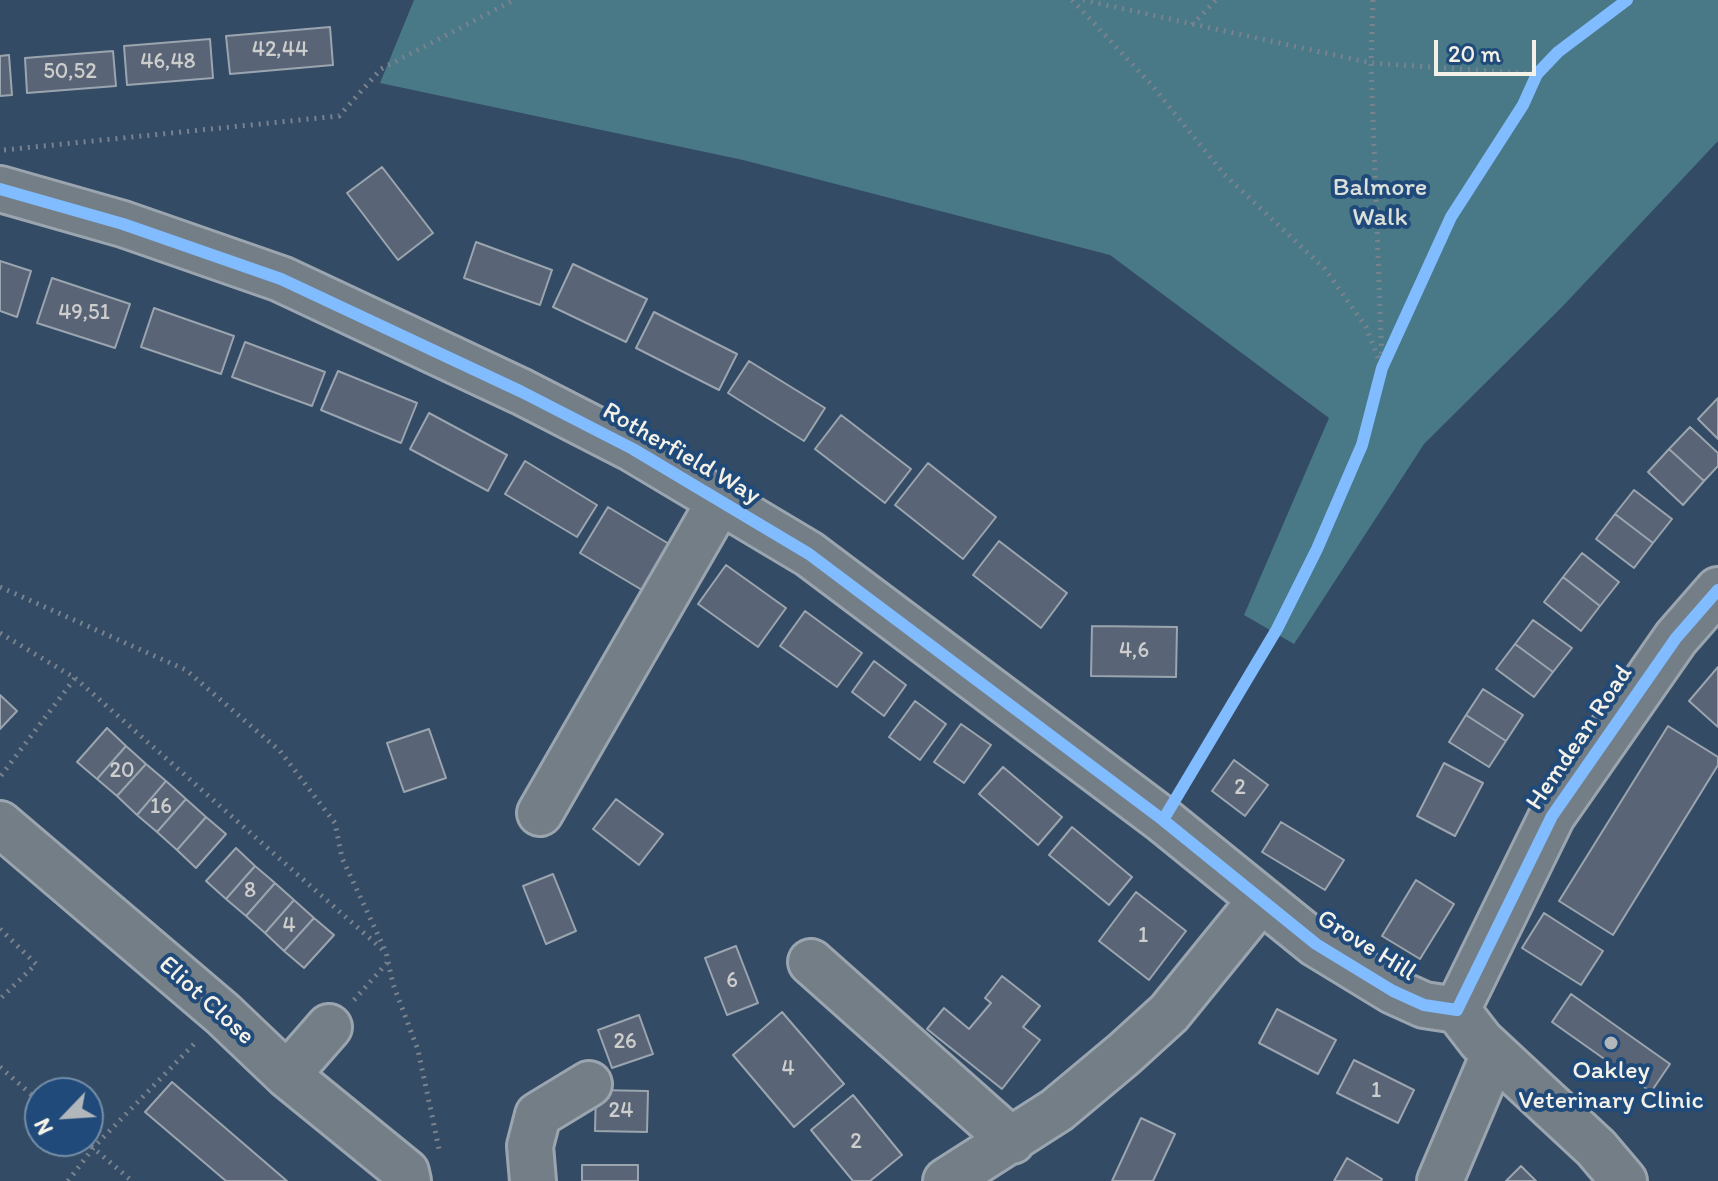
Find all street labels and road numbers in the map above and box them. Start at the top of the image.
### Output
street label: Rotherfield Way [596,396,766,512]
street label: Hemdean Road [1520,659,1640,817]
street label: Grove Hill [1311,903,1421,989]
street label: Eliot Close [152,950,260,1052]

